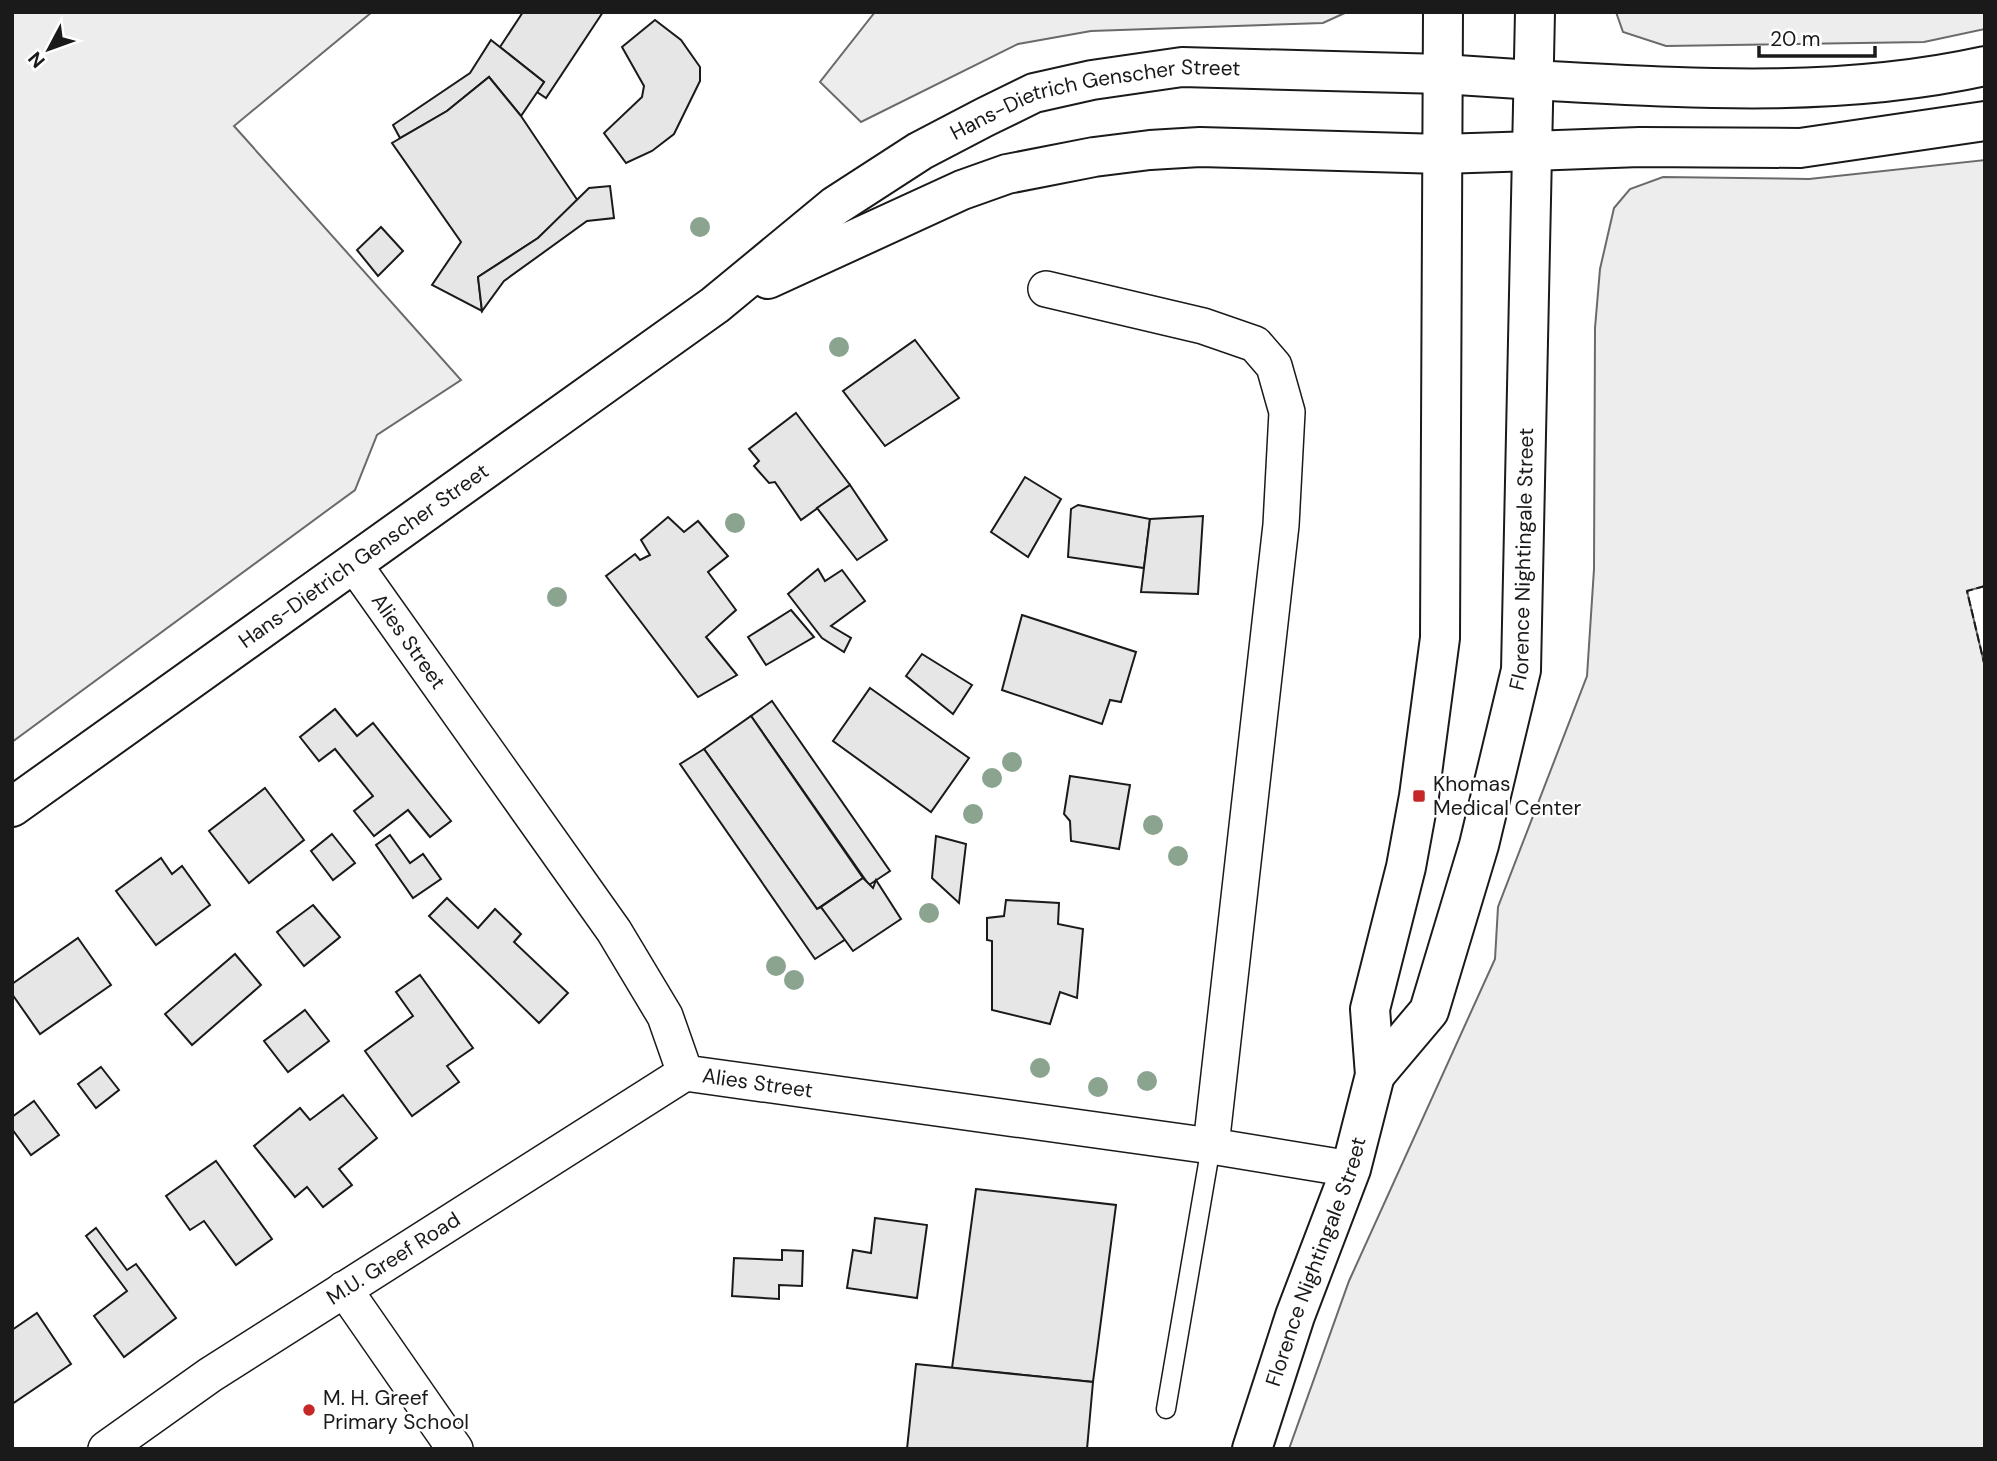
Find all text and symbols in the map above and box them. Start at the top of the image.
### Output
north arrow [14,14,84,84]
scale bar [1759,14,1874,58]
text: 20 m [1770,25,1821,53]
text: N [23,46,51,73]
street label: Hans-Dietrich Genscher Street [945,53,1241,147]
street label: Florence Nightingale Street [1503,427,1540,693]
street label: Hans-Dietrich Genscher Street [233,457,494,655]
street label: Alies Street [365,588,452,695]
place label: Khomas Medical Center [1433,770,1581,822]
marker: Khomas Medical Center [1411,788,1427,804]
street label: Alies Street [701,1062,815,1105]
street label: Florence Nightingale Street [1259,1134,1373,1390]
street label: M.U. Greef Road [321,1205,466,1311]
place label: M. H. Greef Primary School [323,1384,469,1436]
marker: M. H. Greef Primary School [301,1402,317,1418]

